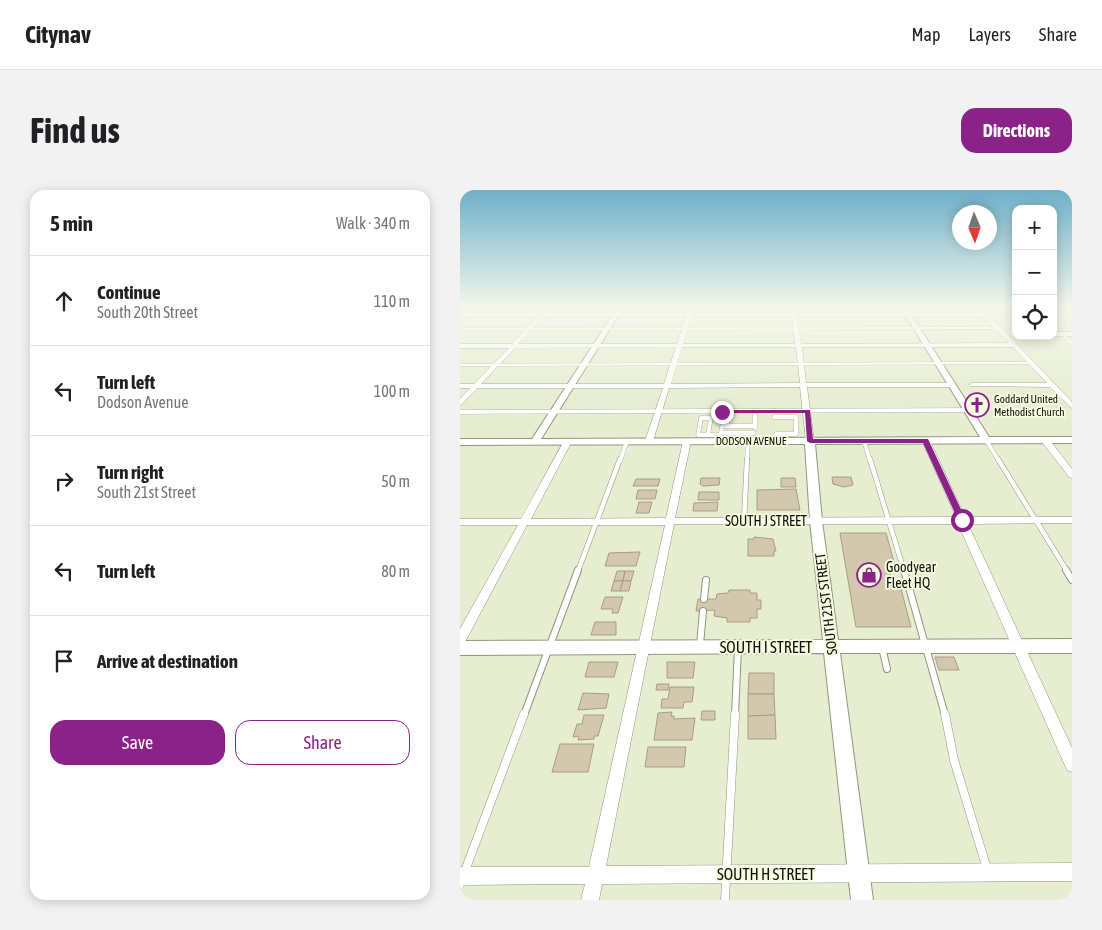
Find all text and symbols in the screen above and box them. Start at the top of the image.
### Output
text: Citynav [25,21,91,48]
text: Map [911,24,940,45]
text: Layers [968,24,1011,45]
text: Share [1039,24,1077,45]
button: Directions [961,108,1072,153]
text: Find us [30,110,120,150]
north arrow [952,205,997,250]
map controls [1012,205,1057,340]
button: + [1012,205,1057,250]
text: 5 min [50,211,93,235]
text: Walk · 340 m [336,214,410,232]
button: − [1012,250,1057,295]
text: Continue [97,281,161,303]
icon: ahead [50,287,78,315]
text: 110 m [374,292,410,310]
button: locate [1012,295,1057,340]
text: South 20th Street [97,303,198,321]
text: Turn left [97,371,155,393]
icon: left [50,377,78,405]
text: 100 m [374,382,410,400]
church icon: Goddard United Methodist Church [964,392,990,418]
text: Dodson Avenue [97,393,188,411]
place label: Goddard United Methodist Church [994,393,1065,418]
route end [711,401,734,424]
street label: DODSON AVENUE [716,435,787,447]
text: Turn right [97,461,164,483]
icon: right [50,467,78,495]
text: 50 m [381,472,410,490]
text: South 21st Street [97,483,196,501]
route start [951,509,974,532]
street label: SOUTH J STREET [725,513,807,529]
street label: SOUTH 21ST STREET [812,552,840,656]
icon: left [50,557,78,585]
place label: Goodyear Fleet HQ [886,559,937,591]
text: Turn left [97,560,155,582]
text: 80 m [381,562,410,580]
shop icon: Goodyear Fleet HQ [856,562,882,588]
street label: SOUTH I STREET [720,638,812,656]
icon: arrive [50,647,78,675]
text: Arrive at destination [97,650,238,672]
button: Save [50,720,225,765]
button: Share [235,720,410,765]
street label: SOUTH H STREET [717,865,815,883]

